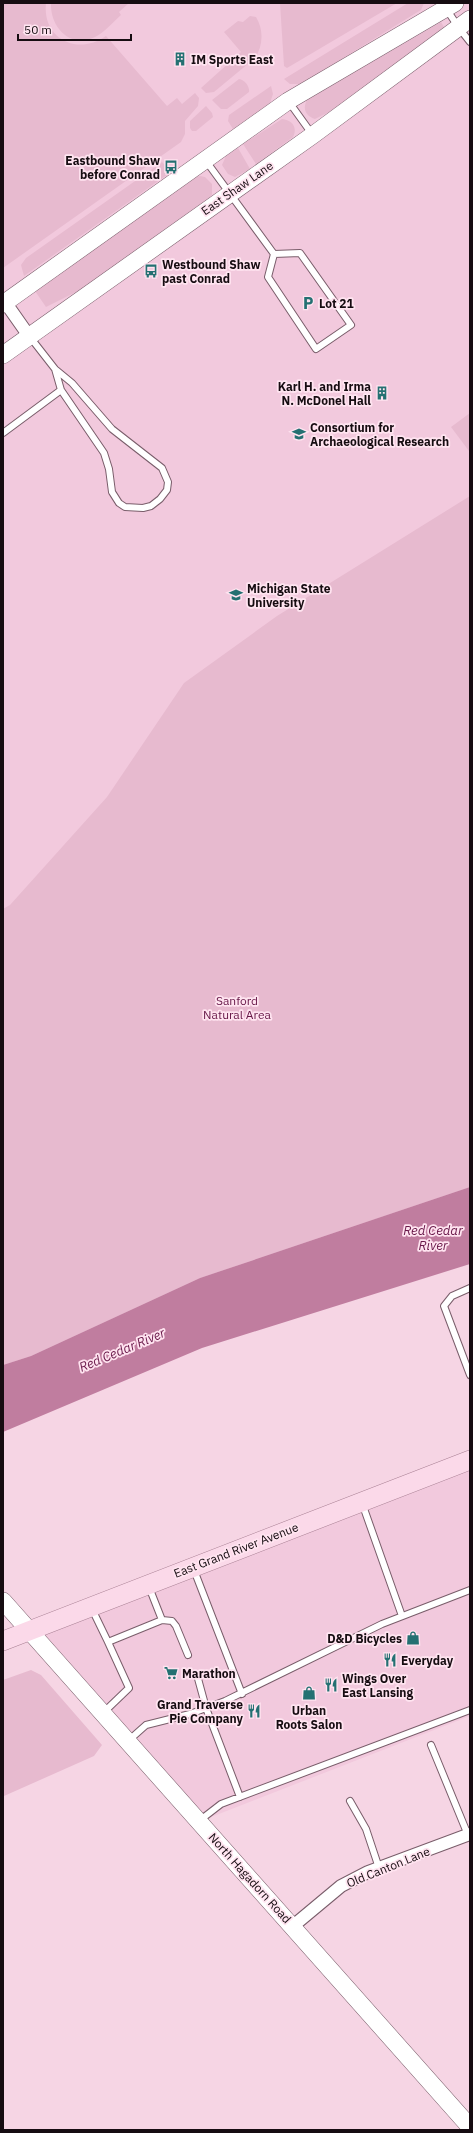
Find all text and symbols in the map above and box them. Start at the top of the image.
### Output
scale bar [18,16,131,42]
text: 50 m [24,22,52,37]
building icon: IM Sports East [172,51,188,67]
place label: IM Sports East [191,52,274,67]
place label: Eastbound Shaw before Conrad [65,153,160,182]
street label: East Shaw Lane [198,157,276,218]
bus stop icon: Eastbound Shaw before Conrad [163,159,179,175]
place label: Westbound Shaw past Conrad [162,257,261,286]
bus stop icon: Westbound Shaw past Conrad [143,263,159,279]
parking icon: Lot 21 [300,295,316,311]
place label: Lot 21 [319,296,354,311]
place label: Karl H. and Irma N. McDonel Hall [278,379,371,408]
building icon: Karl H. and Irma N. McDonel Hall [374,385,390,401]
place label: Consortium for Archaeological Research [310,420,449,449]
school or university icon: Consortium for Archaeological Research [291,426,307,442]
place label: Michigan State University [247,581,331,610]
school or university icon: Michigan State University [228,587,244,603]
park label: Sanford Natural Area [203,993,271,1022]
water label: Red Cedar River [403,1222,464,1254]
water label: Red Cedar River [77,1324,169,1376]
street label: East Grand River Avenue [172,1519,301,1581]
shop icon: D&D Bicycles [405,1630,421,1646]
place label: D&D Bicycles [327,1631,402,1646]
restaurant icon: Everyday [382,1652,398,1668]
place label: Everyday [401,1653,454,1668]
supermarket icon: Marathon [163,1665,179,1681]
place label: Marathon [182,1666,236,1681]
place label: Wings Over East Lansing [342,1671,414,1700]
restaurant icon: Wings Over East Lansing [323,1677,339,1693]
shop icon: Urban Roots Salon [301,1685,317,1701]
place label: Grand Traverse Pie Company [157,1697,244,1726]
restaurant icon: Grand Traverse Pie Company [246,1703,262,1719]
place label: Urban Roots Salon [276,1703,342,1732]
street label: North Hagadorn Road [205,1830,295,1926]
street label: Old Canton Lane [344,1843,432,1891]

